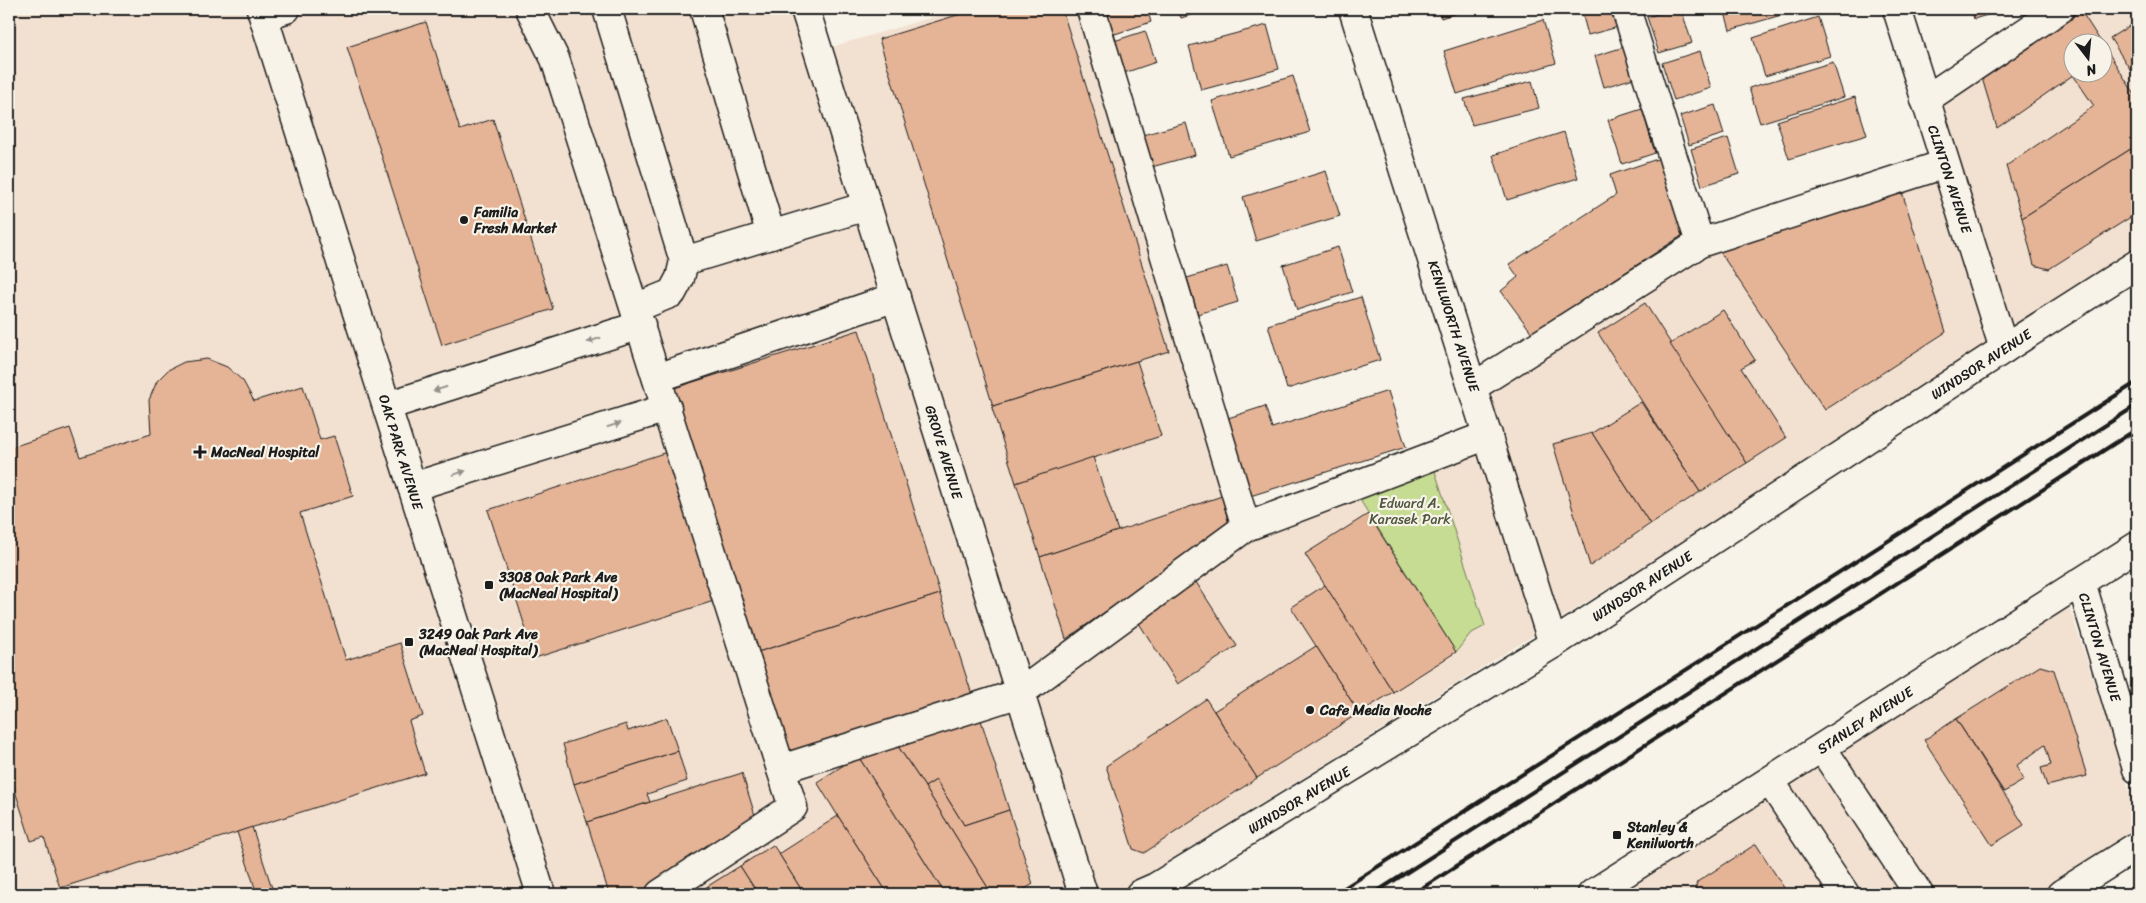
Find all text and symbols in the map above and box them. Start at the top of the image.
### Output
north arrow [2064,32,2114,82]
text: N [2083,56,2101,83]
street label: CLINTON AVENUE [1920,122,1979,238]
place label: Familia Fresh Market [473,200,558,241]
marker: Familia Fresh Market [458,214,470,226]
street label: KENILWORTH AVENUE [1420,257,1487,397]
street label: WINDSOR AVENUE [1926,322,2038,407]
one-way arrow [587,336,602,344]
one-way arrow [432,386,447,394]
street label: OAK PARK AVENUE [371,391,430,514]
street label: GROVE AVENUE [917,402,970,503]
one-way arrow [607,420,622,428]
place label: MacNeal Hospital [210,440,320,465]
marker: MacNeal Hospital [193,445,207,459]
one-way arrow [451,468,466,476]
park label: Edward A. Karasek Park [1369,491,1451,532]
street label: WINDSOR AVENUE [1587,544,1699,629]
place label: 3308 Oak Park Ave (MacNeal Hospital) [498,565,618,606]
marker: 3308 Oak Park Ave (MacNeal Hospital) [483,579,495,591]
street label: CLINTON AVENUE [2071,590,2128,706]
place label: 3249 Oak Park Ave (MacNeal Hospital) [418,622,538,663]
marker: 3249 Oak Park Ave (MacNeal Hospital) [403,636,415,648]
street label: STANLEY AVENUE [1812,679,1920,761]
place label: Cafe Media Noche [1319,698,1433,723]
marker: Cafe Media Noche [1304,704,1316,716]
street label: WINDSOR AVENUE [1243,759,1357,841]
place label: Stanley & Kenilworth [1626,815,1695,856]
marker: Stanley & Kenilworth [1611,829,1623,841]

